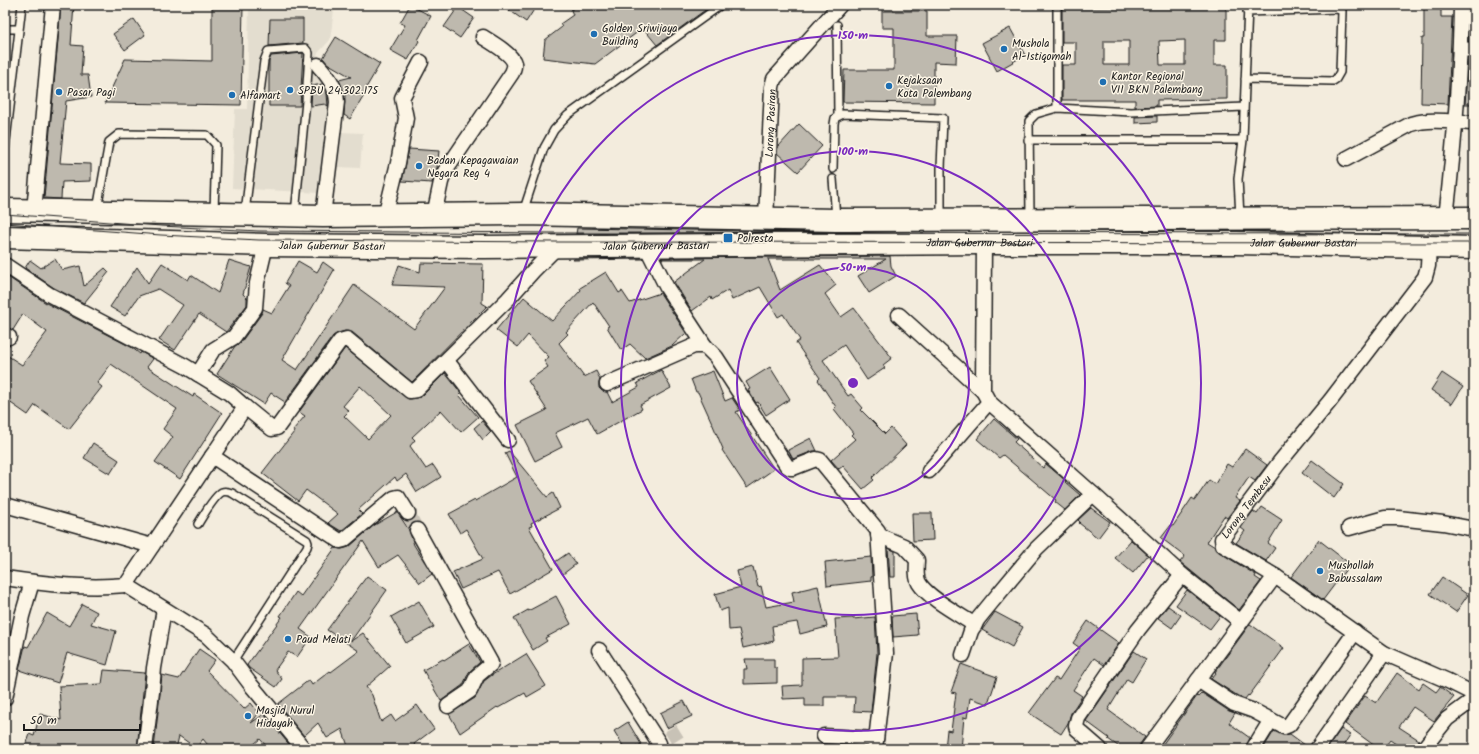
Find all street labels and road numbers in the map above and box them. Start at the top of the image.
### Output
street label: Lorong Pasiran [761,88,782,158]
street label: Jalan Gubernur Bastari [926,234,1033,253]
street label: Jalan Gubernur Bastari [1250,235,1357,253]
street label: Jalan Gubernur Bastari [278,237,386,256]
street label: Jalan Gubernur Bastari [602,237,710,256]
street label: Lorong Tembesu [1217,471,1277,543]

